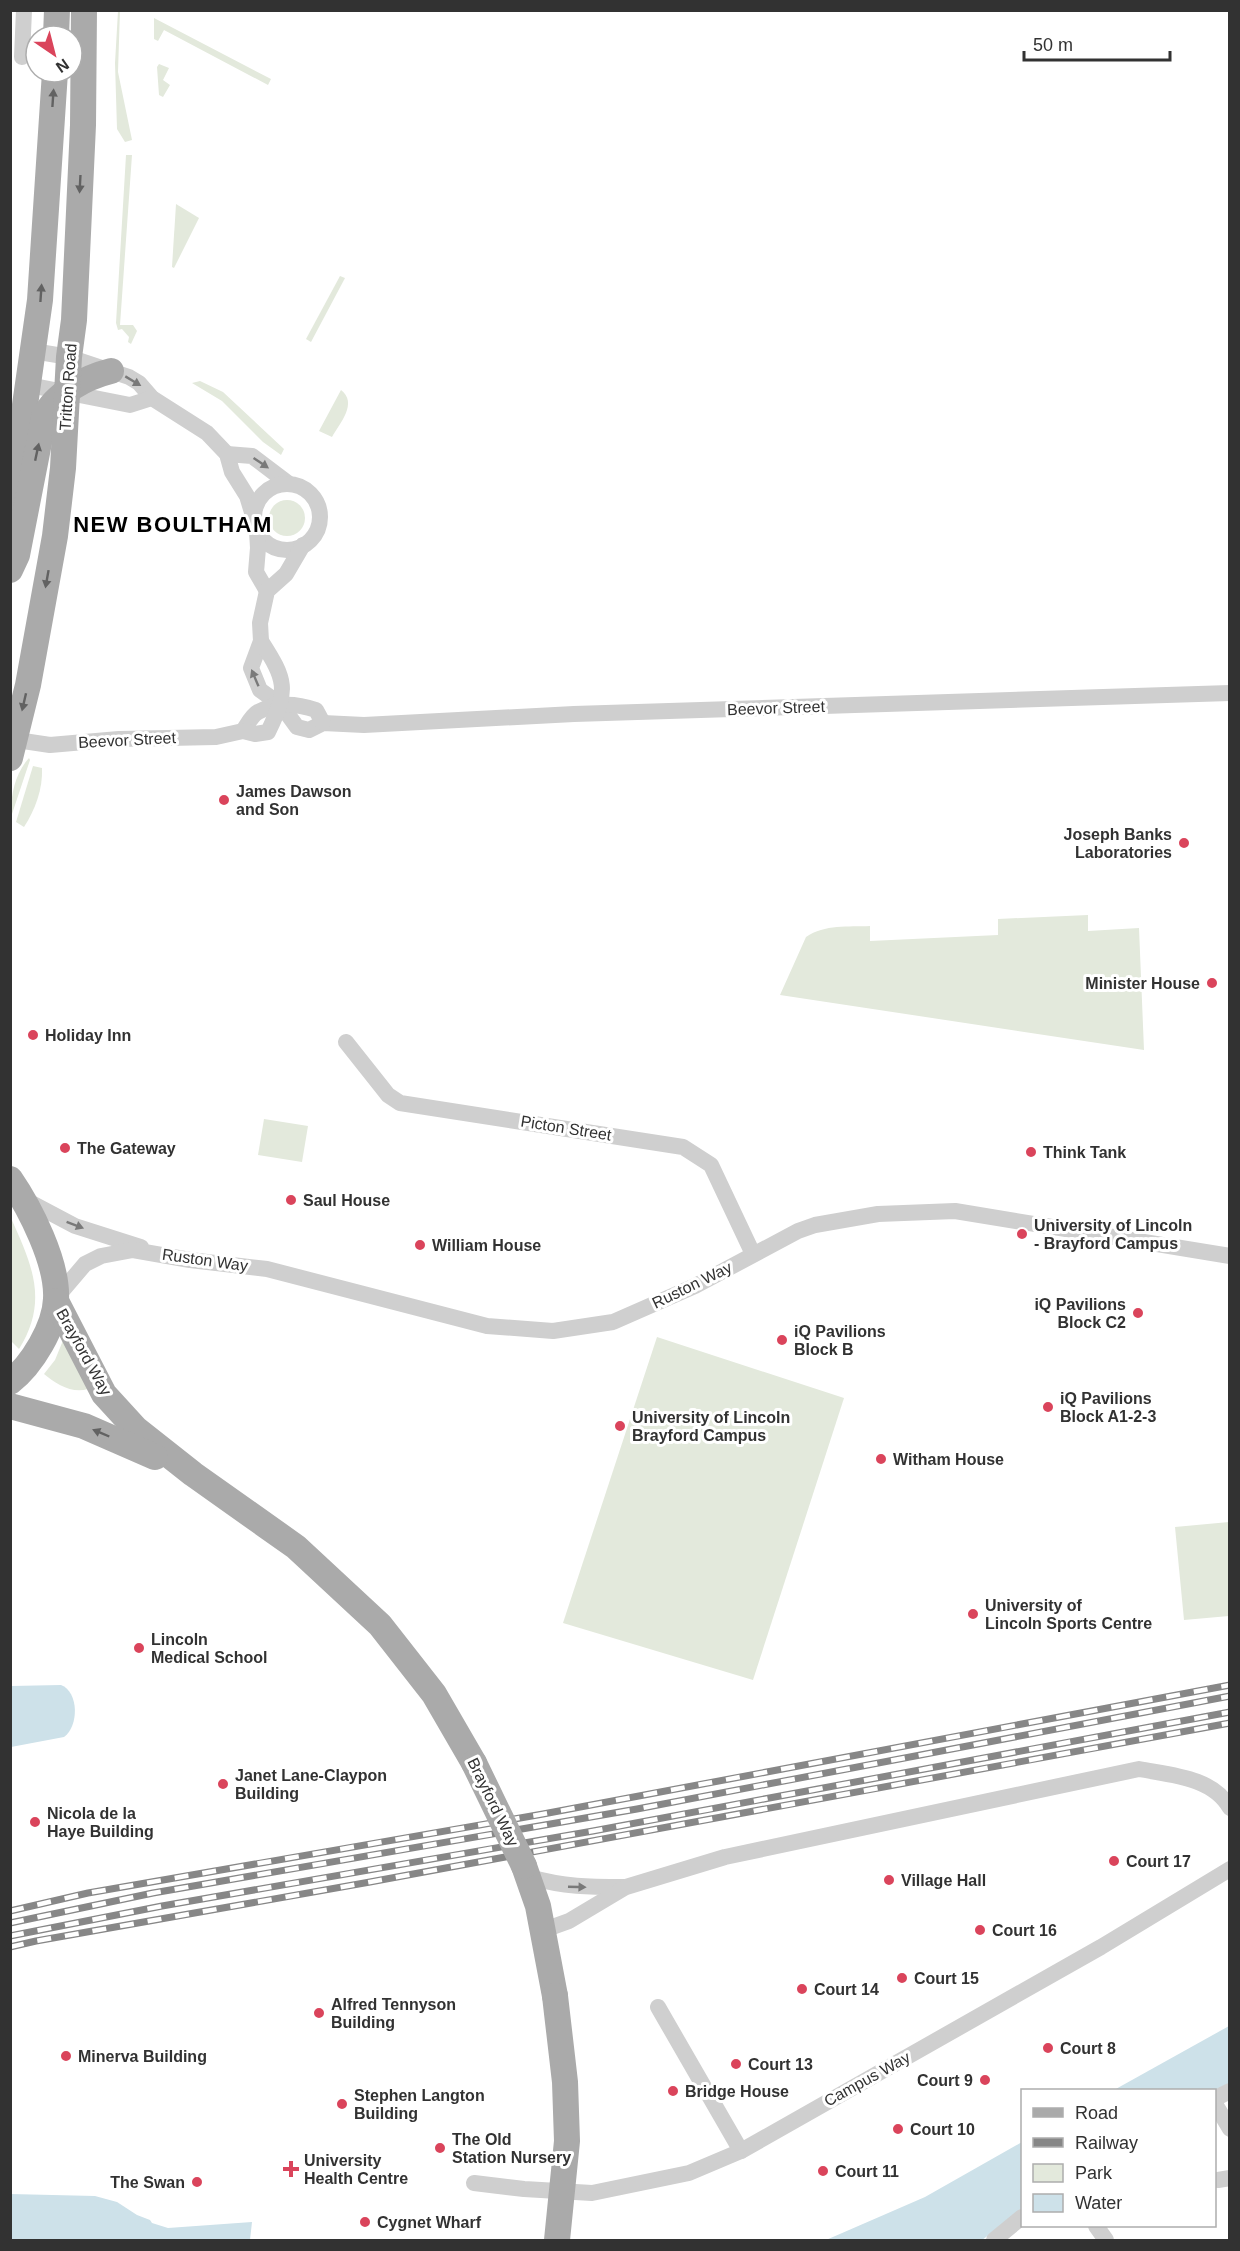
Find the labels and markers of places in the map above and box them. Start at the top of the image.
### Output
place label: James Dawson and Son [236,783,352,818]
marker: James Dawson and Son [217,793,231,807]
place label: Joseph Banks Laboratories [1064,826,1172,861]
marker: Joseph Banks Laboratories [1177,836,1191,850]
place label: Minister House [1085,975,1200,992]
marker: Minister House [1205,976,1219,990]
place label: Holiday Inn [45,1027,131,1044]
marker: Holiday Inn [26,1028,40,1042]
place label: The Gateway [77,1140,176,1157]
marker: The Gateway [58,1141,72,1155]
place label: Think Tank [1043,1144,1126,1161]
marker: Think Tank [1024,1145,1038,1159]
place label: Saul House [303,1192,390,1209]
marker: Saul House [284,1193,298,1207]
place label: University of Lincoln - Brayford Campus [1034,1217,1192,1252]
marker: University of Lincoln - Brayford Campus [1015,1227,1029,1241]
place label: William House [432,1237,541,1254]
marker: William House [413,1238,427,1252]
place label: iQ Pavilions Block C2 [1034,1296,1126,1331]
marker: iQ Pavilions Block C2 [1131,1306,1145,1320]
place label: iQ Pavilions Block B [794,1323,886,1358]
marker: iQ Pavilions Block B [775,1333,789,1347]
place label: iQ Pavilions Block A1-2-3 [1060,1390,1156,1425]
marker: iQ Pavilions Block A1-2-3 [1041,1400,1055,1414]
place label: University of Lincoln Brayford Campus [632,1409,790,1444]
marker: University of Lincoln Brayford Campus [613,1419,627,1433]
place label: Witham House [893,1451,1004,1468]
marker: Witham House [874,1452,888,1466]
place label: University of Lincoln Sports Centre [985,1597,1152,1632]
marker: University of Lincoln Sports Centre [966,1607,980,1621]
place label: Lincoln Medical School [151,1631,267,1666]
marker: Lincoln Medical School [132,1641,146,1655]
place label: Janet Lane-Claypon Building [235,1767,387,1802]
marker: Janet Lane-Claypon Building [216,1777,230,1791]
place label: Nicola de la Haye Building [47,1805,154,1840]
marker: Nicola de la Haye Building [28,1815,42,1829]
place label: Court 17 [1126,1853,1191,1870]
marker: Court 17 [1107,1854,1121,1868]
place label: Village Hall [901,1872,986,1889]
marker: Village Hall [882,1873,896,1887]
place label: Court 16 [992,1922,1057,1939]
marker: Court 16 [973,1923,987,1937]
place label: Court 15 [914,1970,979,1987]
marker: Court 15 [895,1971,909,1985]
place label: Court 14 [814,1981,879,1998]
marker: Court 14 [795,1982,809,1996]
place label: Alfred Tennyson Building [331,1996,456,2031]
marker: Alfred Tennyson Building [312,2006,326,2020]
place label: Court 8 [1060,2040,1116,2057]
marker: Court 8 [1041,2041,1055,2055]
place label: Minerva Building [78,2048,207,2065]
marker: Minerva Building [59,2049,73,2063]
place label: Court 13 [748,2056,813,2073]
marker: Court 13 [729,2057,743,2071]
place label: Court 9 [917,2072,973,2089]
marker: Court 9 [978,2073,992,2087]
place label: Bridge House [685,2083,789,2100]
marker: Bridge House [666,2084,680,2098]
place label: Stephen Langton Building [354,2087,485,2122]
marker: Stephen Langton Building [335,2097,349,2111]
place label: Court 10 [910,2121,975,2138]
marker: Court 10 [891,2122,905,2136]
place label: The Old Station Nursery [452,2131,571,2166]
marker: The Old Station Nursery [433,2141,447,2155]
place label: University Health Centre [304,2152,408,2187]
marker: University Health Centre [282,2160,300,2178]
place label: Court 11 [835,2163,899,2180]
marker: Court 11 [816,2164,830,2178]
place label: The Swan [110,2174,185,2191]
marker: The Swan [190,2175,204,2189]
place label: Cygnet Wharf [377,2214,482,2231]
marker: Cygnet Wharf [358,2215,372,2229]

